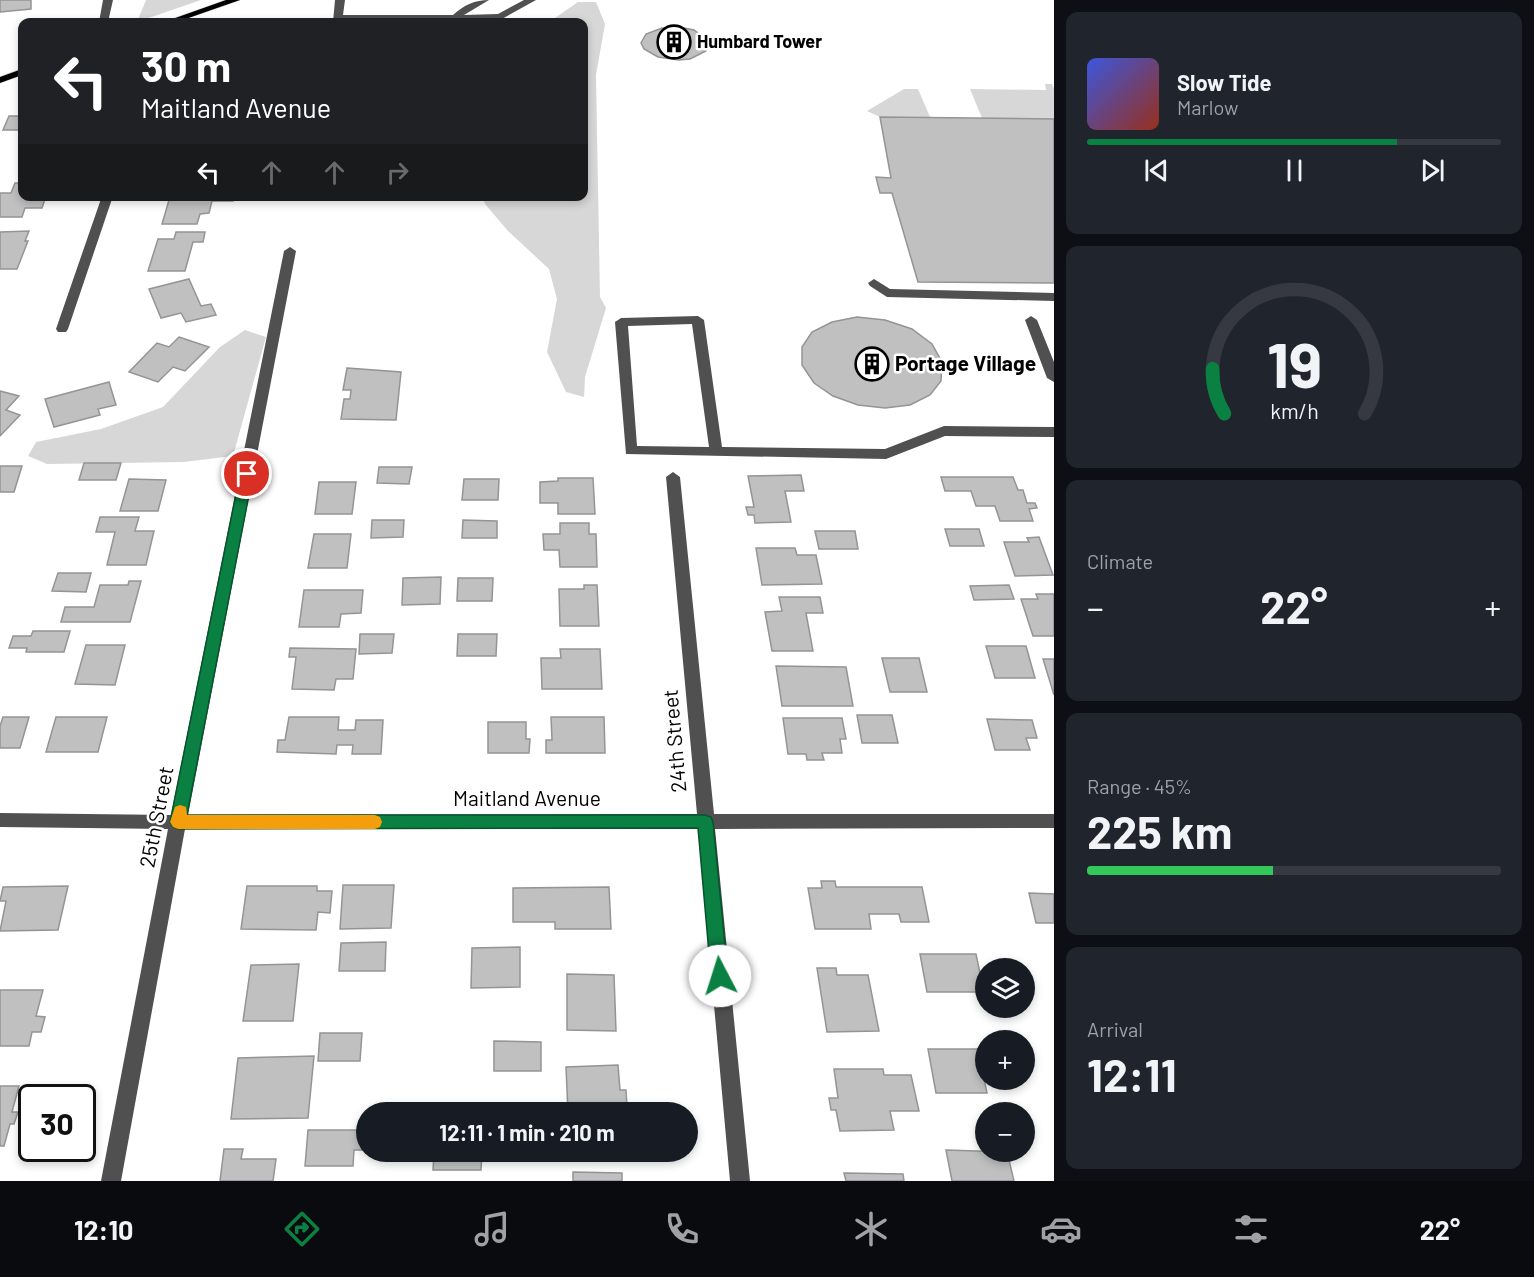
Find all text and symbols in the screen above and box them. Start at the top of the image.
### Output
building icon: Humbard Tower [656,24,692,60]
place label: Humbard Tower [697,30,822,52]
text: 30 m [141,40,231,90]
icon: left [42,42,120,120]
text: Slow Tide [1177,69,1272,95]
text: Maitland Avenue [141,91,331,123]
text: Marlow [1177,95,1238,119]
icon: previous [1140,154,1173,187]
icon: pause [1278,154,1311,187]
icon: next [1416,154,1449,187]
icon: left [192,156,225,189]
icon: ahead [255,156,288,189]
icon: ahead [318,156,351,189]
icon: right [381,156,414,189]
text: 19 [1266,326,1322,400]
building icon: Portage Village [854,346,890,382]
place label: Portage Village [895,350,1036,375]
text: km/h [1270,398,1318,423]
pin [221,448,272,499]
icon: arrive [230,457,263,490]
text: Climate [1087,549,1153,573]
text: 22° [1260,579,1328,633]
text: − [1087,587,1104,627]
text: + [1484,587,1501,627]
street label: 24th Street [657,689,690,794]
street label: 25th Street [133,764,178,869]
text: Range · 45% [1087,774,1192,798]
street label: Maitland Avenue [453,785,601,810]
text: 225 km [1087,804,1232,858]
position arrow [688,944,752,1008]
map controls [975,958,1035,1162]
button: layers [975,958,1035,1018]
text: Arrival [1087,1017,1143,1041]
button: + [975,1030,1035,1090]
text: 12:11 [1087,1047,1177,1101]
speed limit sign: 30 [18,1084,96,1162]
button: − [975,1102,1035,1162]
text: 12:11 · 1 min · 210 m [439,1119,615,1145]
icon: directions [281,1208,323,1250]
icon: music [471,1208,513,1250]
icon: phone [661,1208,703,1250]
icon: climate [850,1208,892,1250]
icon: car [1040,1208,1082,1250]
icon: filters [1230,1208,1272,1250]
text: 12:10 [74,1213,133,1245]
text: 22° [1420,1213,1460,1245]

